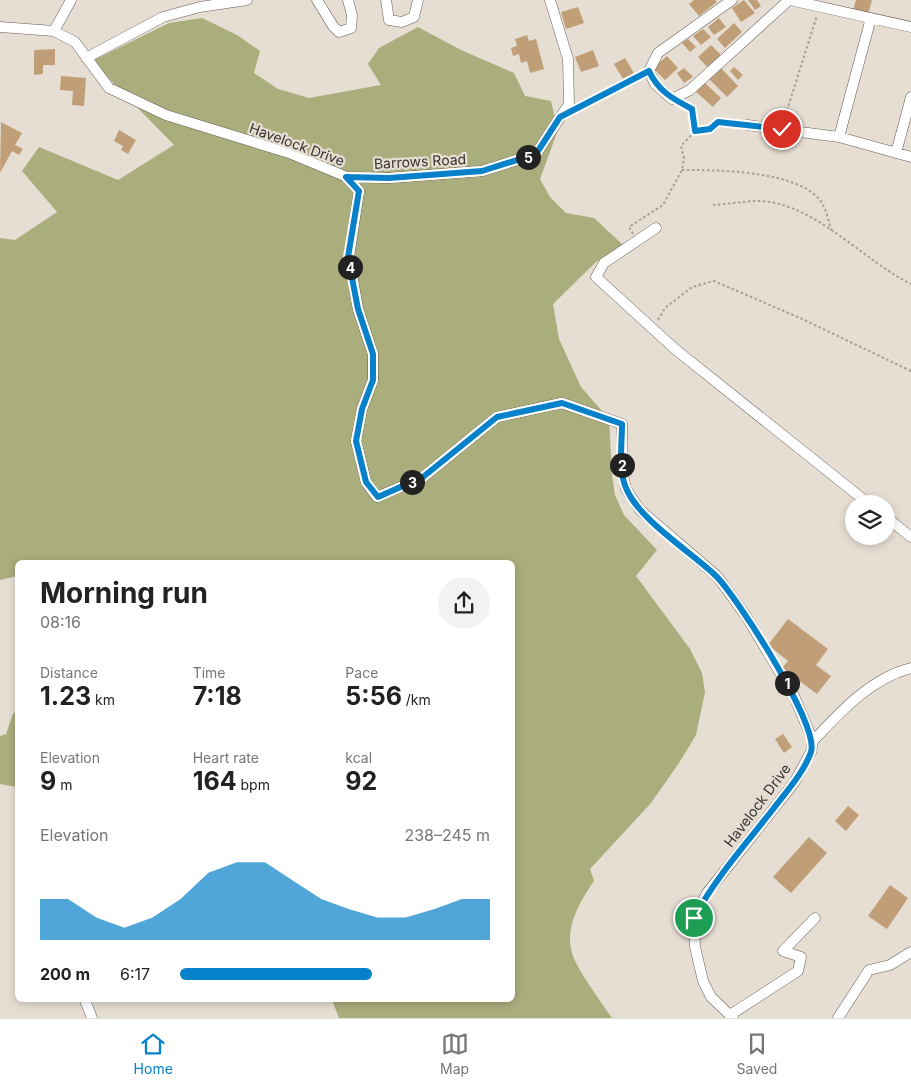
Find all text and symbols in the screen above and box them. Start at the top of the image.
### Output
pin [761,108,803,150]
icon: check [768,115,796,143]
street label: Havelock Drive [247,119,347,169]
pin: 5 [516,144,540,170]
text: 5 [524,149,533,166]
street label: Barrows Road [373,150,467,172]
pin: 4 [338,254,362,280]
text: 4 [346,259,355,276]
pin: 2 [610,452,634,478]
text: 2 [618,457,627,474]
pin: 3 [400,470,424,494]
text: 3 [408,474,417,491]
map controls [845,495,895,545]
button: layers [845,495,895,545]
text: Morning run [40,576,208,610]
button: share [438,577,490,629]
text: 08:16 [40,612,81,632]
text: Distance [40,664,98,681]
text: Time [193,664,226,681]
text: Pace [345,664,378,681]
pin: 1 [774,670,800,696]
text: 1 [784,675,791,692]
text: 1.23 [40,681,91,711]
text: 7:18 [193,681,242,711]
text: 5:56 [345,681,402,711]
text: km [91,691,115,708]
text: /km [402,691,431,708]
text: Elevation [40,749,100,766]
text: Heart rate [193,749,259,766]
text: kcal [345,749,372,766]
street label: Havelock Drive [720,760,794,850]
text: 9 [40,766,56,796]
text: 164 [193,766,237,796]
text: 92 [345,766,377,796]
text: m [56,776,72,793]
text: bpm [237,776,270,793]
text: Elevation [40,825,109,845]
text: 238–245 m [404,825,490,845]
pin [673,897,715,939]
icon: arrive [680,904,708,932]
text: 200 m [40,964,90,984]
text: 6:17 [120,964,150,984]
tab: Home [134,1030,173,1077]
tab: Map [440,1030,469,1077]
tab: Saved [736,1030,777,1077]

